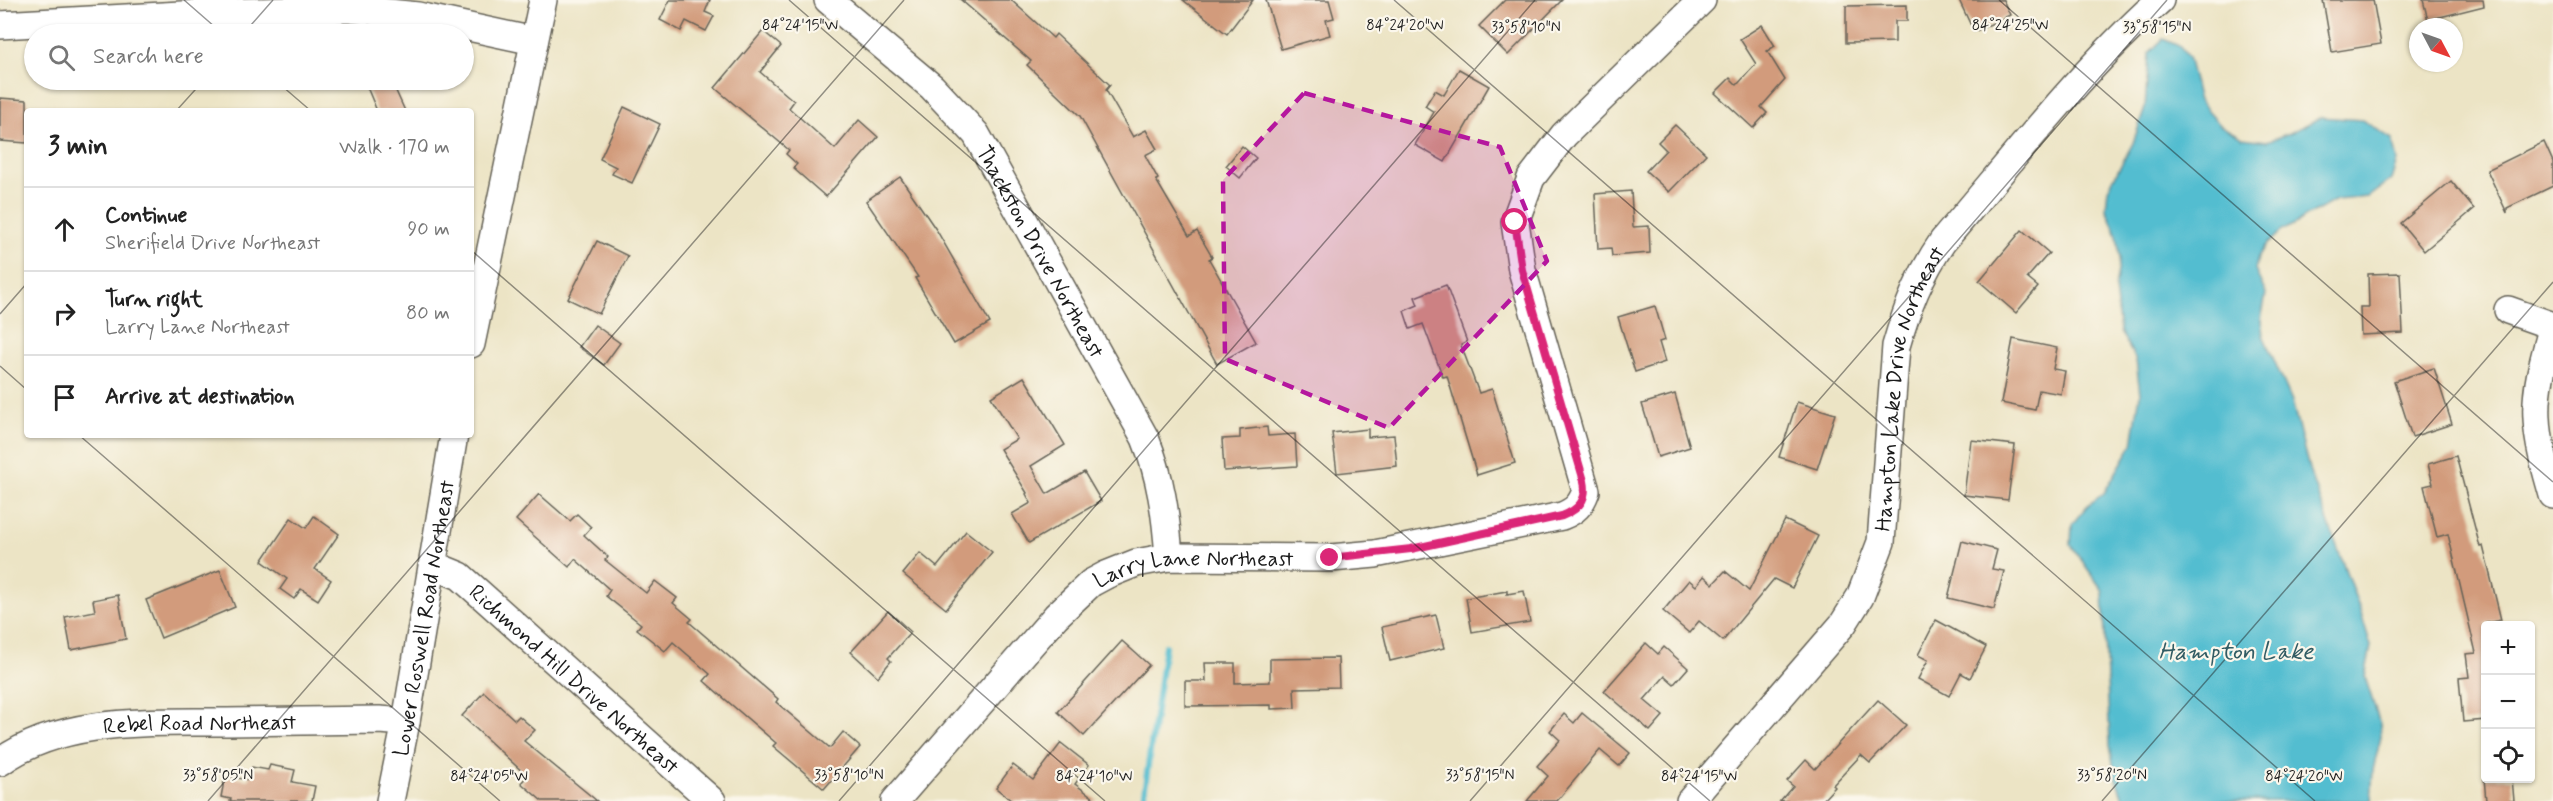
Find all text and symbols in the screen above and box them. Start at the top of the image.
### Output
text: 84°24'15"W [762,16,838,36]
text: 84°24'20"W [1366,16,1444,36]
text: 84°24'25"W [1972,16,2048,36]
text: 33°58'10"N [1491,18,1561,38]
text: 33°58'15"N [2123,18,2191,38]
north arrow [2409,18,2463,72]
search box [24,24,474,90]
icon: search [45,41,78,74]
text: Search here [93,43,204,71]
text: 3 min [48,130,108,164]
text: Walk · 170 m [339,134,450,161]
street label: Thackston Drive Northeast [969,141,1110,364]
text: Continue [105,202,187,230]
route start [1501,208,1527,234]
icon: ahead [48,213,81,246]
text: 90 m [407,216,450,243]
text: Sherifield Drive Northeast [105,230,320,257]
street label: Hampton Lake Drive Northeast [1870,241,1952,533]
text: Turn right [105,286,203,314]
icon: right [48,297,81,330]
text: 80 m [406,300,450,327]
text: Larry Lane Northeast [105,314,290,341]
icon: arrive [48,381,81,414]
text: Arrive at destination [105,383,295,411]
street label: Lower Roswell Road Northeast [387,478,462,759]
street label: Larry Lane Northeast [1089,544,1294,595]
route end [1316,544,1342,570]
street label: Richmond Hill Drive Northeast [462,579,684,781]
map controls [2481,621,2535,783]
button: + [2481,621,2535,675]
water label: Hampton Lake [2159,637,2315,668]
button: − [2481,675,2535,729]
street label: Rebel Road Northeast [102,709,296,742]
button: locate [2481,729,2535,783]
text: 33°58'05"N [183,766,253,786]
text: 33°58'10"N [814,766,884,786]
text: 33°58'15"N [1446,766,1514,786]
text: 33°58'20"N [2077,766,2147,786]
text: 84°24'05"W [450,767,528,787]
text: 84°24'10"W [1056,767,1132,787]
text: 84°24'15"W [1661,767,1737,787]
text: 84°24'20"W [2265,767,2343,787]

